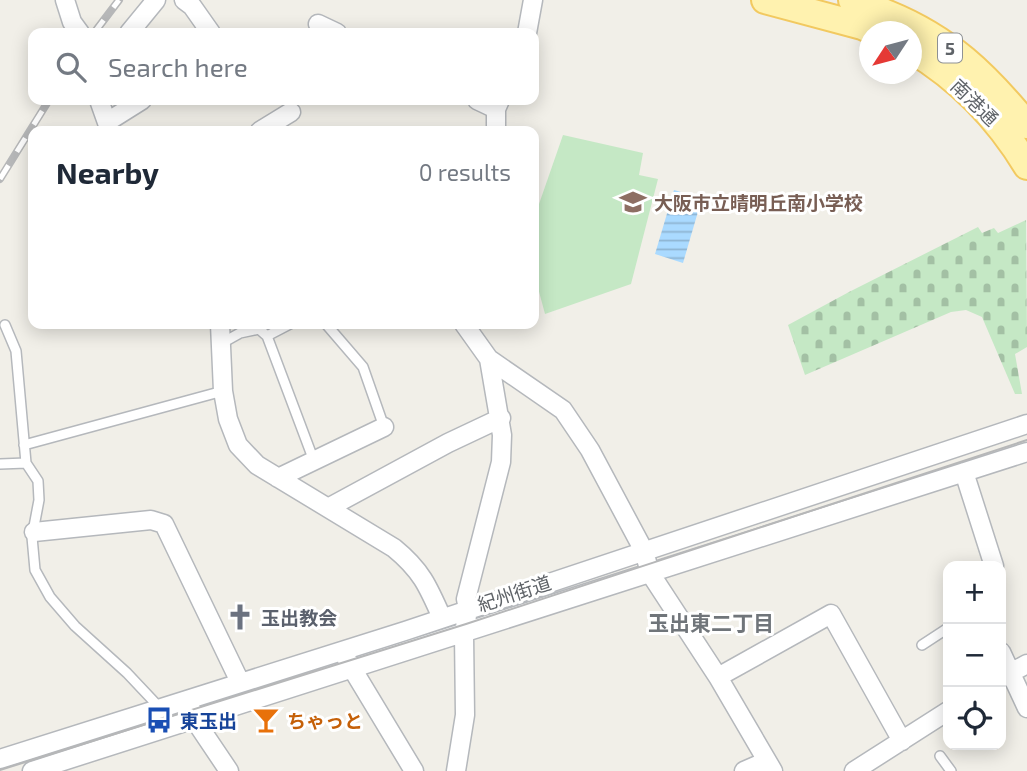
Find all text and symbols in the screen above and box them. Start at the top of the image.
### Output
north arrow [859,21,922,84]
search box [28,28,539,105]
road number: 5 [938,33,962,62]
icon: search [52,48,90,86]
text: Search here [108,51,248,82]
street label: 南港通 [947,74,1003,130]
text: Nearby [56,154,159,190]
text: 0 results [419,158,511,186]
school or university icon: 大阪市立晴明丘南小学校 [618,187,648,217]
place label: 大阪市立晴明丘南小学校 [654,191,863,214]
map controls [943,561,1006,750]
button: + [943,561,1006,624]
street label: 紀州街道 [474,570,554,616]
church icon: 玉出教会 [225,602,255,632]
place label: 玉出教会 [261,606,337,629]
district label: 玉出東二丁目 [648,610,774,635]
button: − [943,624,1006,687]
button: locate [943,687,1006,750]
bus stop icon: 東玉出 [144,705,174,735]
bar icon: ちゃっと [251,705,281,735]
place label: 東玉出 [180,709,237,732]
place label: ちゃっと [287,709,363,732]

